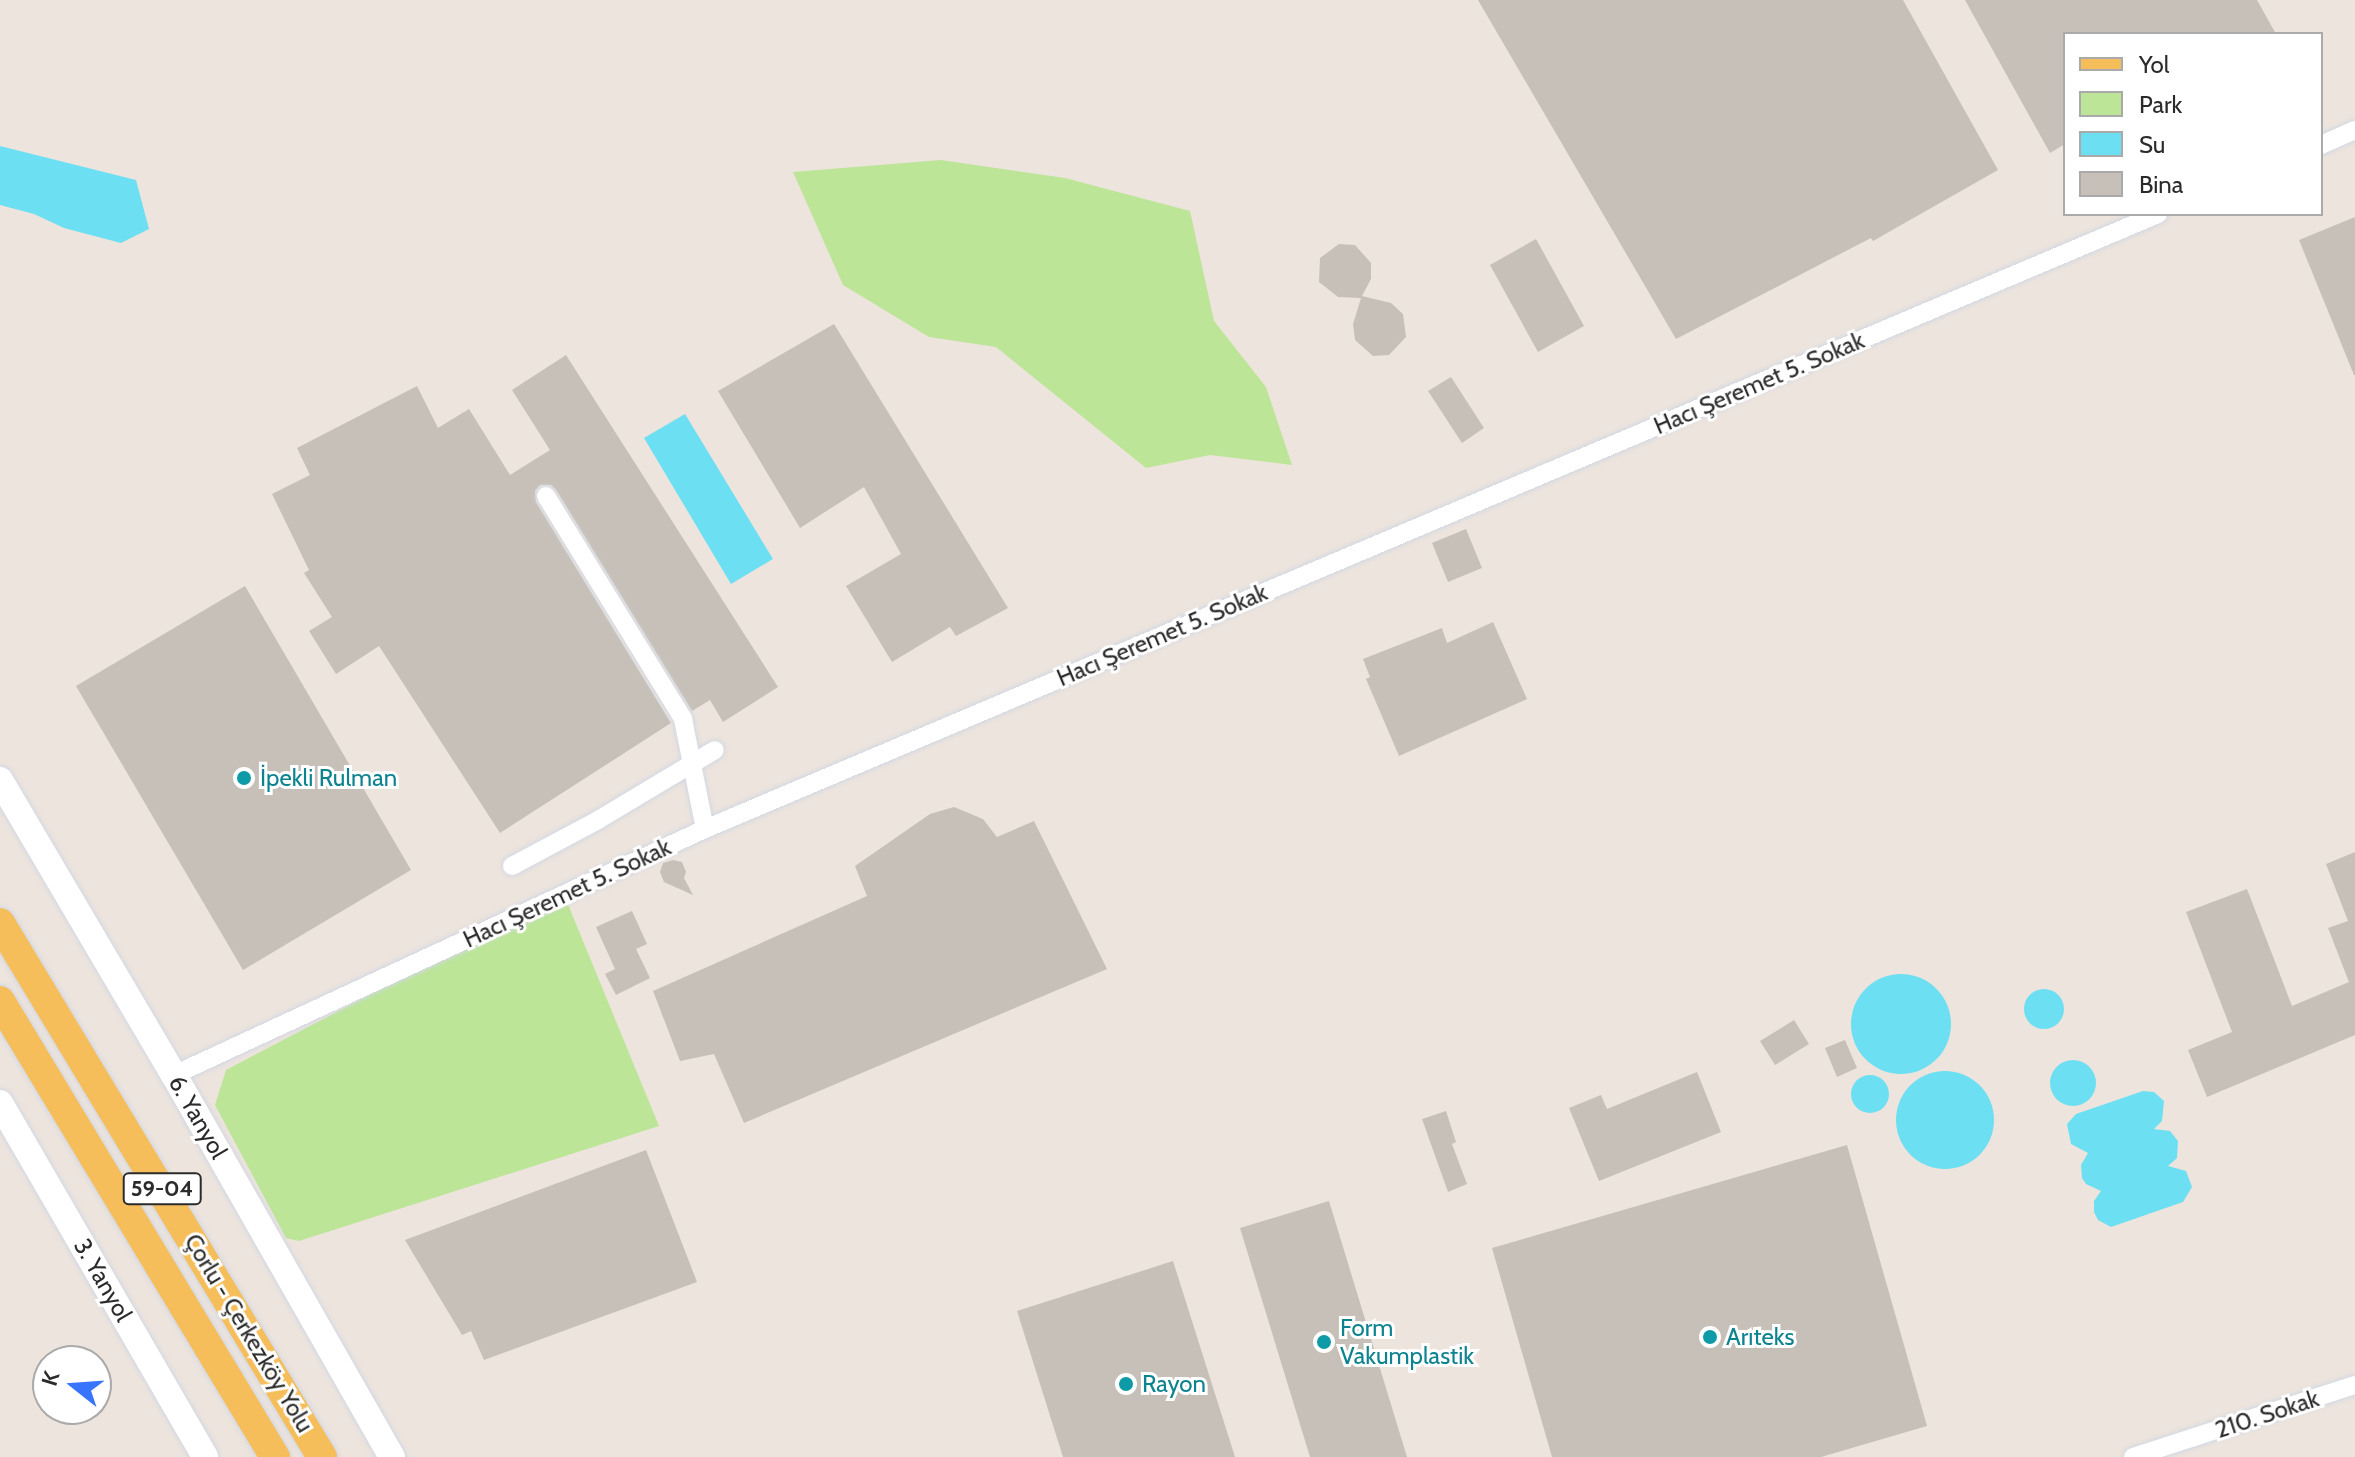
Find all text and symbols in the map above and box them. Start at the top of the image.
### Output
legend [2063,32,2323,216]
text: Yol [2139,50,2169,79]
text: Park [2139,90,2182,119]
text: Su [2139,130,2165,159]
text: Bina [2139,170,2183,199]
street label: Hacı Şeremet 5. Sokak [1649,326,1869,440]
street label: Hacı Şeremet 5. Sokak [1052,578,1272,692]
place label: İpekli Rulman [260,764,397,792]
marker: İpekli Rulman [235,769,253,787]
street label: Hacı Şeremet 5. Sokak [459,832,675,954]
street label: 6. Yanyol [163,1070,233,1164]
road number: 59-04 [122,1171,202,1207]
street label: Çorlu - Çerkezköy Yolu [178,1229,320,1437]
street label: 3. Yanyol [68,1234,138,1326]
place label: Form Vakumplastik [1340,1314,1474,1370]
place label: Arıteks [1726,1323,1794,1351]
marker: Arıteks [1701,1328,1719,1346]
marker: Form Vakumplastik [1315,1333,1333,1351]
north arrow [32,1345,112,1425]
text: K [36,1368,65,1389]
place label: Rayon [1142,1370,1206,1398]
marker: Rayon [1117,1375,1135,1393]
street label: 210. Sokak [2212,1384,2322,1444]

